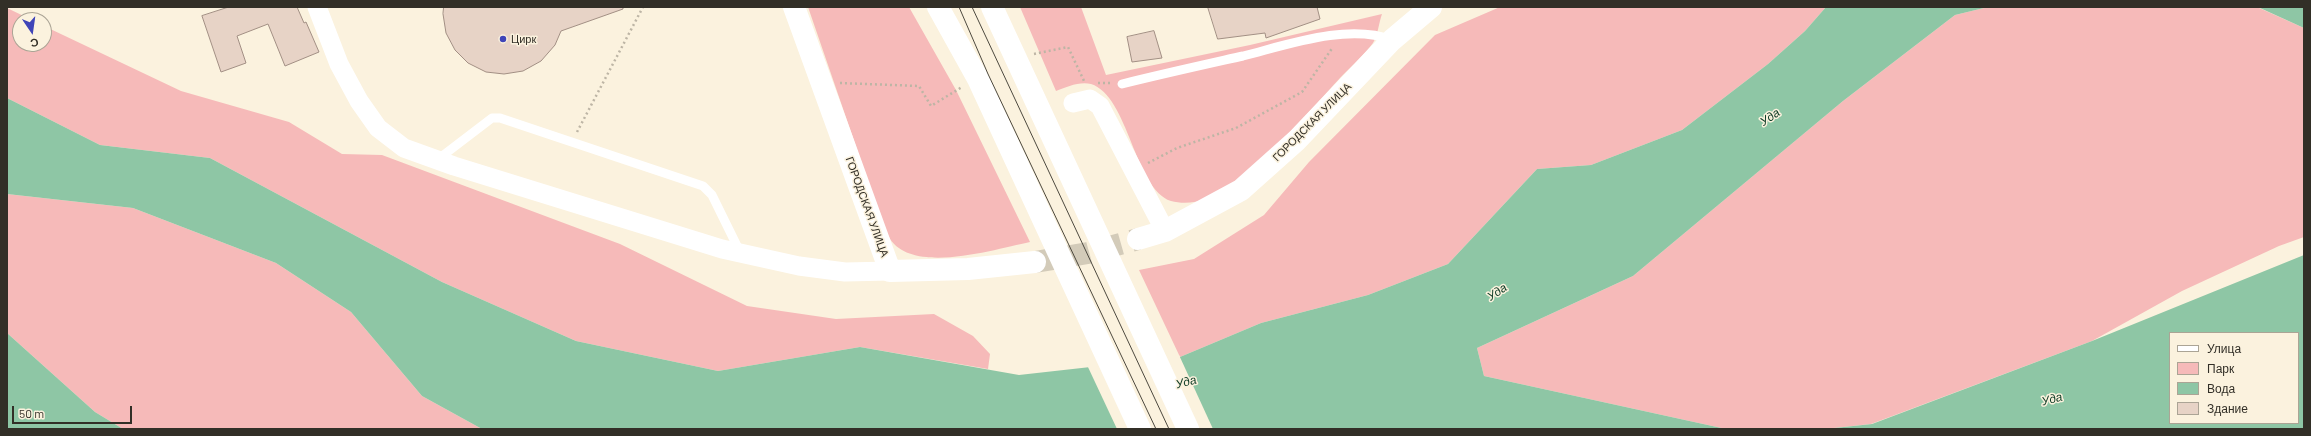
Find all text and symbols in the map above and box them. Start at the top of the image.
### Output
north arrow [12,12,52,52]
place label: Цирк [511,32,536,46]
marker: Цирк [498,34,508,44]
text: С [29,36,40,50]
street label: ГОРОДСКАЯ УЛИЦА [1270,80,1354,164]
water label: Уда [1757,105,1783,129]
street label: ГОРОДСКАЯ УЛИЦА [843,155,891,259]
water label: Уда [1484,280,1510,304]
legend [2169,332,2299,424]
text: Улица [2207,341,2241,355]
text: Парк [2207,361,2234,375]
water label: Уда [1174,372,1198,392]
text: Вода [2207,381,2235,395]
water label: Уда [2040,389,2064,409]
scale bar [14,398,134,424]
text: Здание [2207,401,2248,415]
text: 50 m [19,406,44,420]

